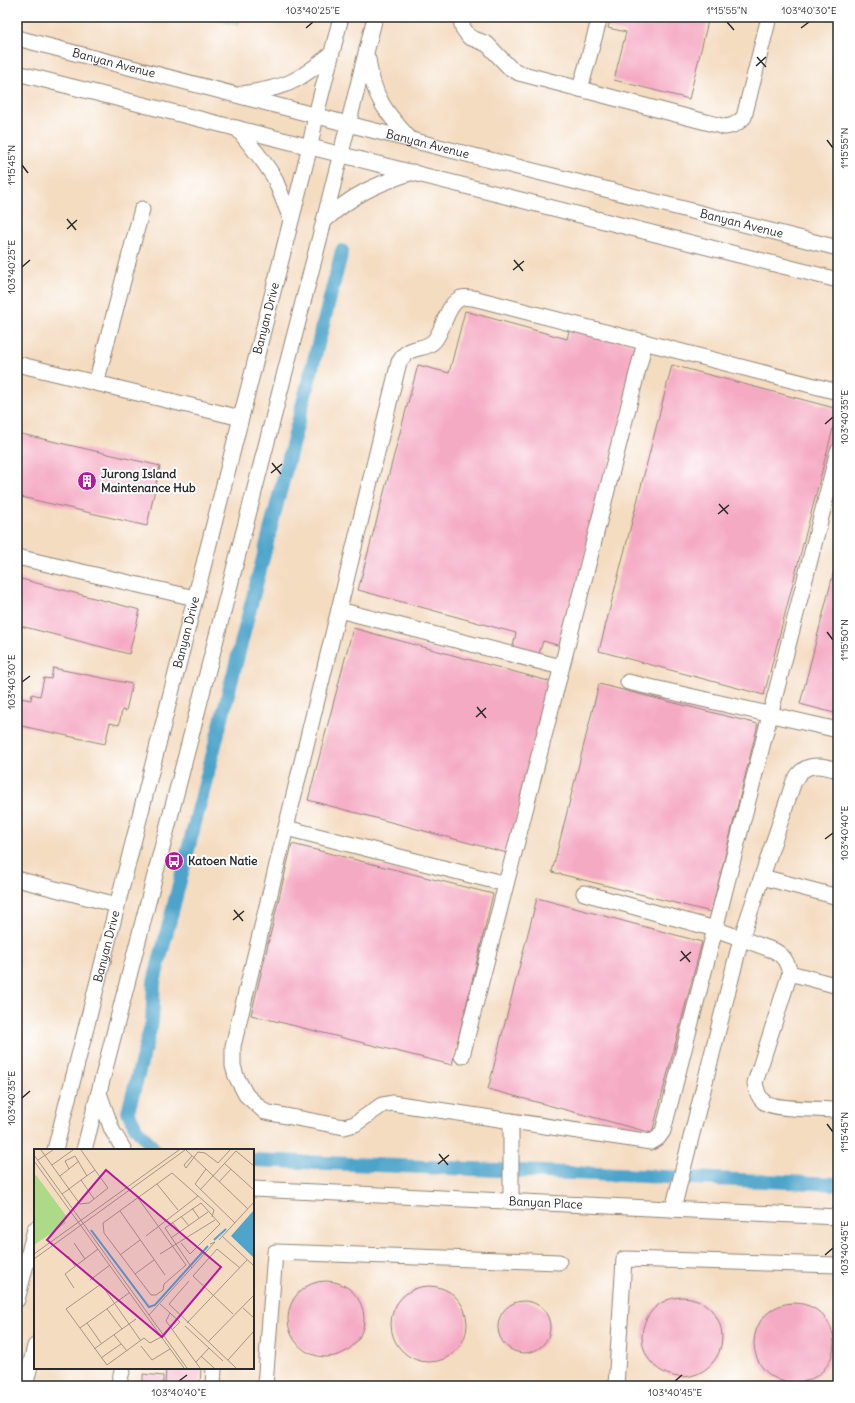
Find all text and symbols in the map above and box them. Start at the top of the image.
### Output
text: 103°40'25"E [286,4,340,17]
text: 1°15'55"N [707,4,747,17]
text: 103°40'30"E [781,4,837,17]
street label: Banyan Avenue [71,45,157,81]
street label: Banyan Avenue [384,126,471,161]
text: 1°15'55"N [838,128,851,168]
text: 1°15'45"N [5,145,18,185]
street label: Banyan Avenue [699,205,785,241]
text: 103°40'25"E [5,240,18,294]
street label: Banyan Drive [249,281,282,356]
text: 103°40'35"E [838,390,851,444]
place label: Jurong Island Maintenance Hub [101,466,196,495]
building icon: Jurong Island Maintenance Hub [76,470,98,492]
street label: Banyan Drive [170,595,202,670]
text: 1°15'50"N [838,619,851,661]
text: 103°40'30"E [5,654,18,710]
text: 103°40'40"E [838,805,851,861]
bus stop icon: Katoen Natie [163,850,185,872]
place label: Katoen Natie [188,853,258,868]
street label: Banyan Drive [90,909,123,984]
text: 103°40'35"E [5,1071,18,1125]
text: 1°15'45"N [838,1112,851,1152]
inset map [34,1149,254,1369]
street label: Banyan Place [508,1193,583,1212]
text: 103°40'45"E [838,1221,851,1275]
text: 103°40'40"E [152,1386,207,1399]
text: 103°40'45"E [648,1386,702,1399]

